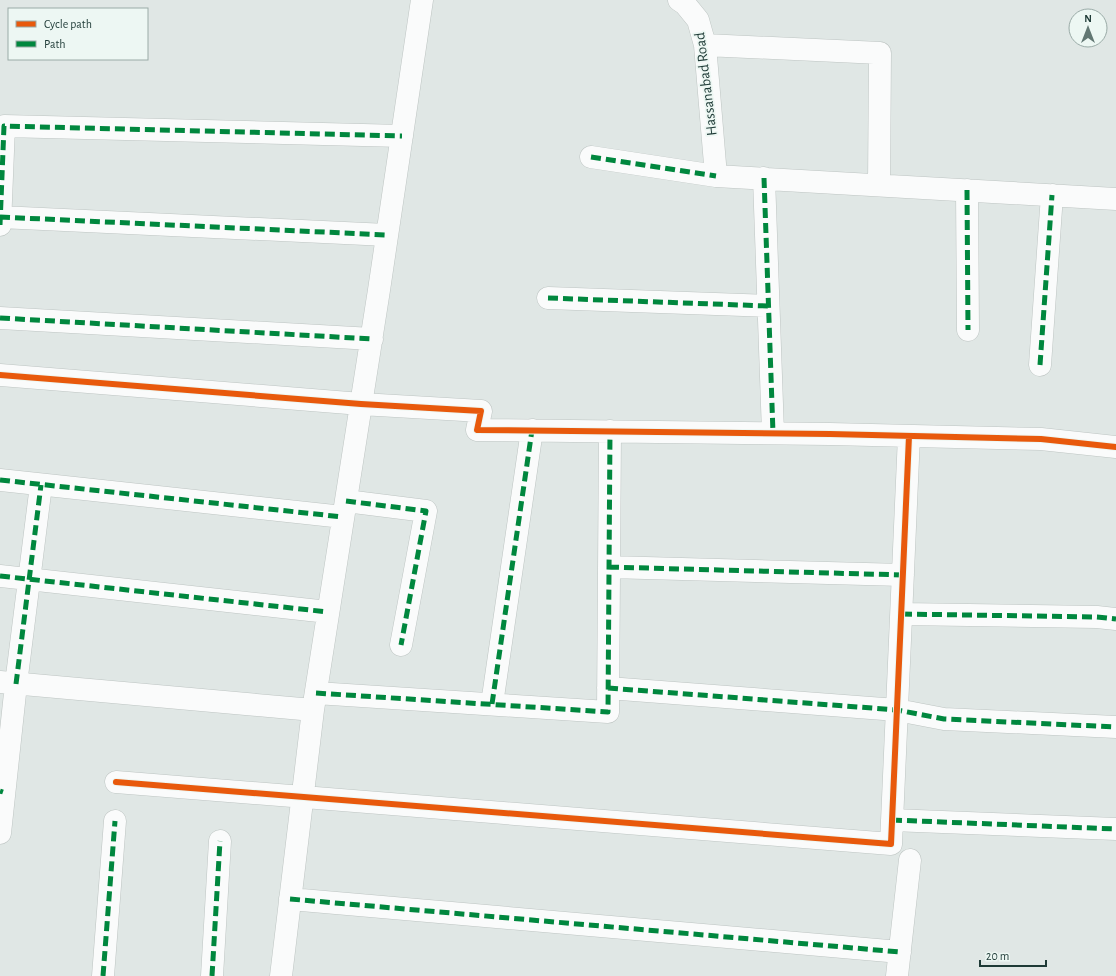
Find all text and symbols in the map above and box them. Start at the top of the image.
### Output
legend [8,8,148,60]
north arrow [1068,8,1108,48]
text: N [1084,13,1092,24]
text: Cycle path [44,18,92,31]
street label: Hassanabad Road [692,31,720,137]
text: Path [44,38,66,50]
scale bar [980,942,1046,968]
text: 20 m [986,950,1009,962]

